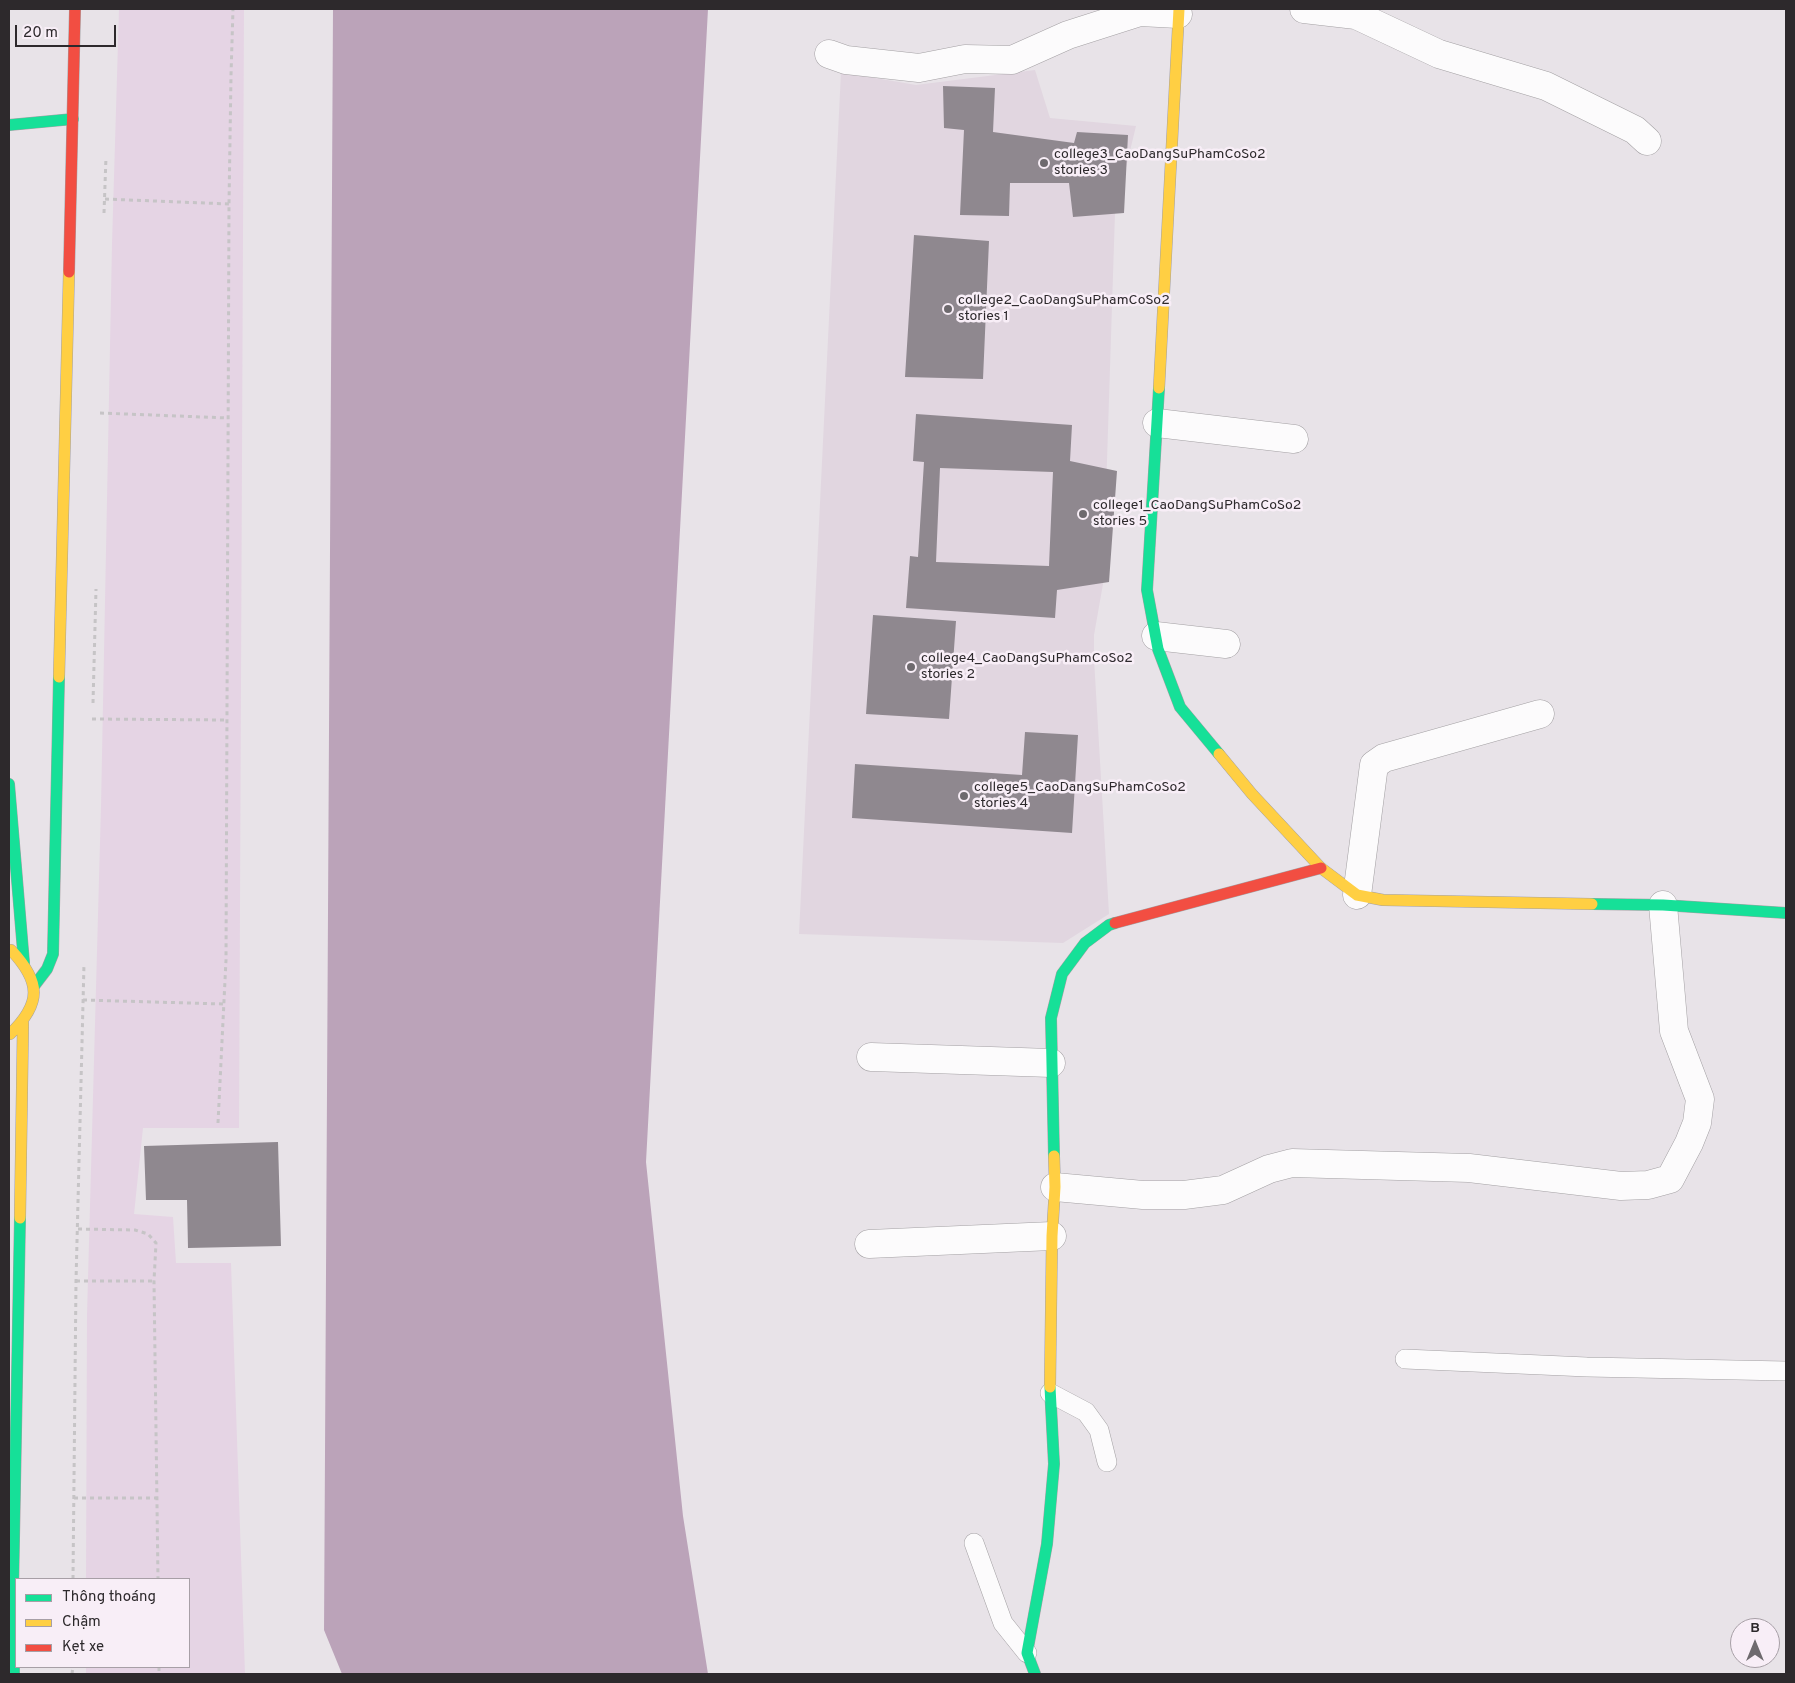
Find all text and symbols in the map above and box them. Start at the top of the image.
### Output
scale bar [18,15,119,47]
text: 20 m [23,24,58,43]
place label: college3_CaoDangSuPhamCoSo2 stories 3 [1054,147,1266,180]
marker: college3_CaoDangSuPhamCoSo2 stories 3 [1038,157,1050,169]
place label: college2_CaoDangSuPhamCoSo2 stories 1 [958,293,1170,326]
marker: college2_CaoDangSuPhamCoSo2 stories 1 [942,303,954,315]
place label: college1_CaoDangSuPhamCoSo2 stories 5 [1093,498,1301,530]
marker: college1_CaoDangSuPhamCoSo2 stories 5 [1077,508,1089,520]
place label: college4_CaoDangSuPhamCoSo2 stories 2 [921,651,1133,684]
marker: college4_CaoDangSuPhamCoSo2 stories 2 [905,661,917,673]
place label: college5_CaoDangSuPhamCoSo2 stories 4 [974,780,1186,812]
marker: college5_CaoDangSuPhamCoSo2 stories 4 [958,790,970,802]
legend [15,1578,190,1668]
text: Thông thoáng [62,1588,156,1607]
text: Chậm [62,1613,101,1632]
north arrow [1730,1618,1780,1668]
text: B [1750,1620,1760,1637]
text: Kẹt xe [62,1638,104,1657]

